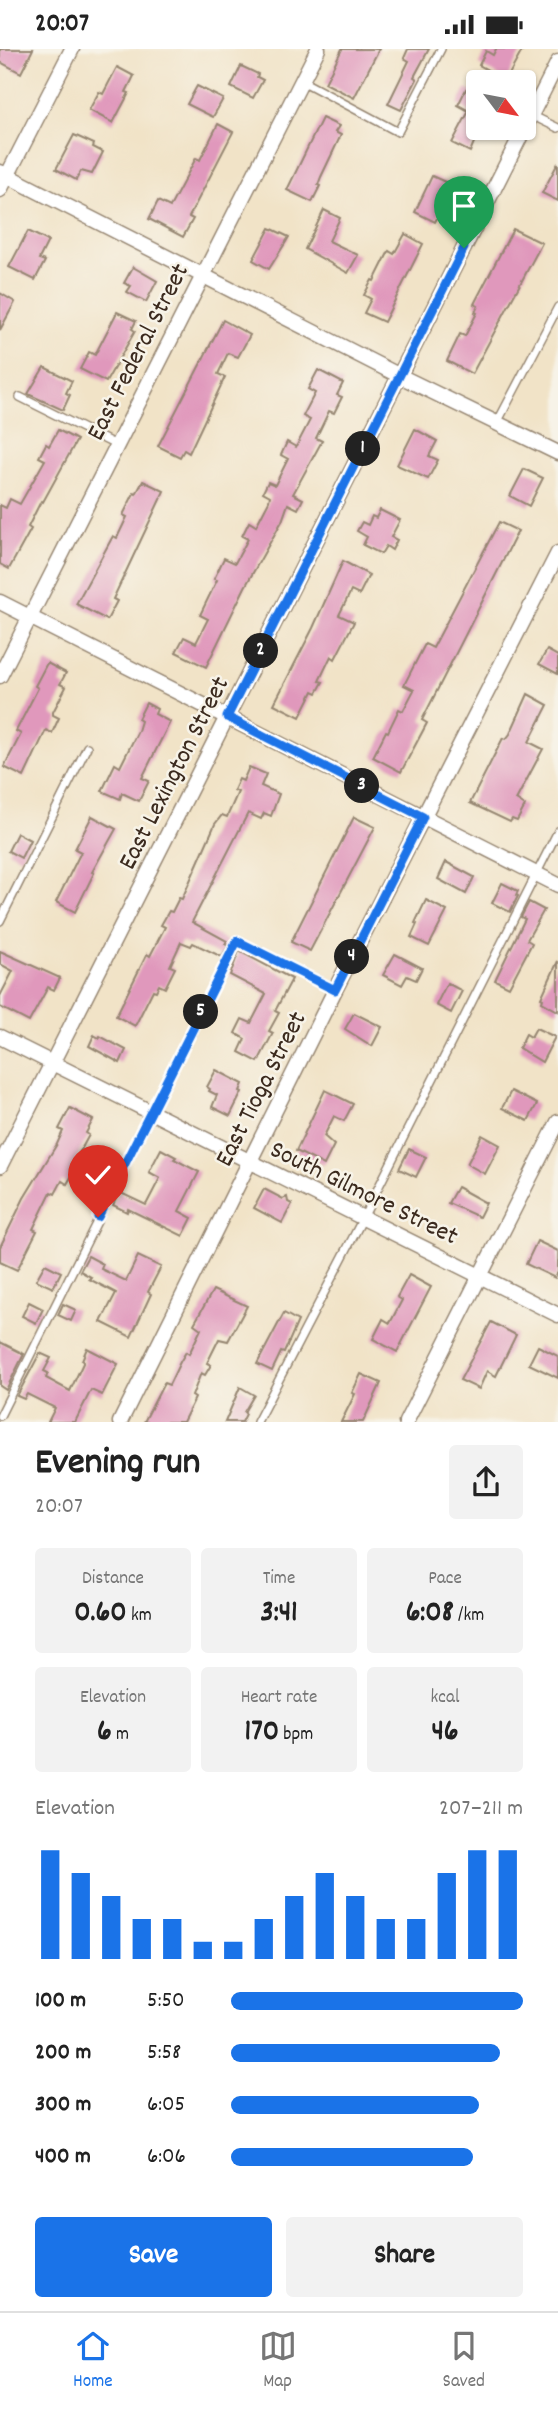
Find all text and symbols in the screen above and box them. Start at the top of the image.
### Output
text: 20:07 [35,6,89,43]
north arrow [466,70,536,140]
map controls [466,70,536,140]
pin [434,176,494,248]
icon: arrive [445,187,483,225]
street label: East Federal Street [79,257,200,448]
pin: 1 [346,431,380,467]
text: 1 [360,435,365,462]
pin: 2 [244,633,278,669]
text: 2 [256,637,265,664]
street label: East Lexington Street [110,670,240,877]
pin: 3 [344,769,380,803]
text: 3 [357,772,366,799]
pin: 4 [334,939,370,975]
text: 4 [348,943,355,970]
pin: 5 [184,995,218,1030]
text: 5 [196,998,205,1025]
street label: East Tioga Street [207,1005,317,1174]
street label: South Gilmore Street [263,1132,464,1256]
pin [68,1145,128,1217]
icon: check [79,1156,117,1194]
text: Evening run [35,1437,200,1492]
button: share [449,1445,523,1519]
text: 20:07 [35,1491,83,1524]
text: Distance [82,1566,144,1593]
text: Time [263,1566,295,1593]
text: Pace [428,1566,462,1593]
text: 0.60 [74,1593,127,1636]
text: 3:41 [260,1593,298,1636]
text: 6:08 [406,1593,454,1636]
text: km [127,1603,152,1630]
text: /km [454,1603,484,1630]
text: Elevation [80,1685,146,1712]
text: Heart rate [241,1685,317,1712]
text: kcal [431,1685,459,1712]
text: 6 [97,1712,112,1755]
text: 170 [245,1712,279,1755]
text: 46 [431,1712,459,1755]
text: m [112,1722,129,1749]
text: bpm [279,1722,313,1749]
text: Elevation [35,1793,115,1826]
text: 207–211 m [439,1793,523,1826]
text: 100 m [35,1985,86,2018]
text: 5:50 [147,1985,185,2018]
text: 200 m [35,2037,91,2070]
text: 5:58 [147,2037,181,2070]
text: 300 m [35,2089,91,2122]
text: 6:05 [147,2089,185,2122]
text: 400 m [35,2141,91,2174]
text: 6:06 [147,2141,186,2174]
button: Save [35,2217,272,2297]
button: Share [286,2217,523,2297]
tab: Home [73,2327,113,2396]
tab: Map [259,2327,297,2396]
tab: Saved [443,2327,485,2396]

